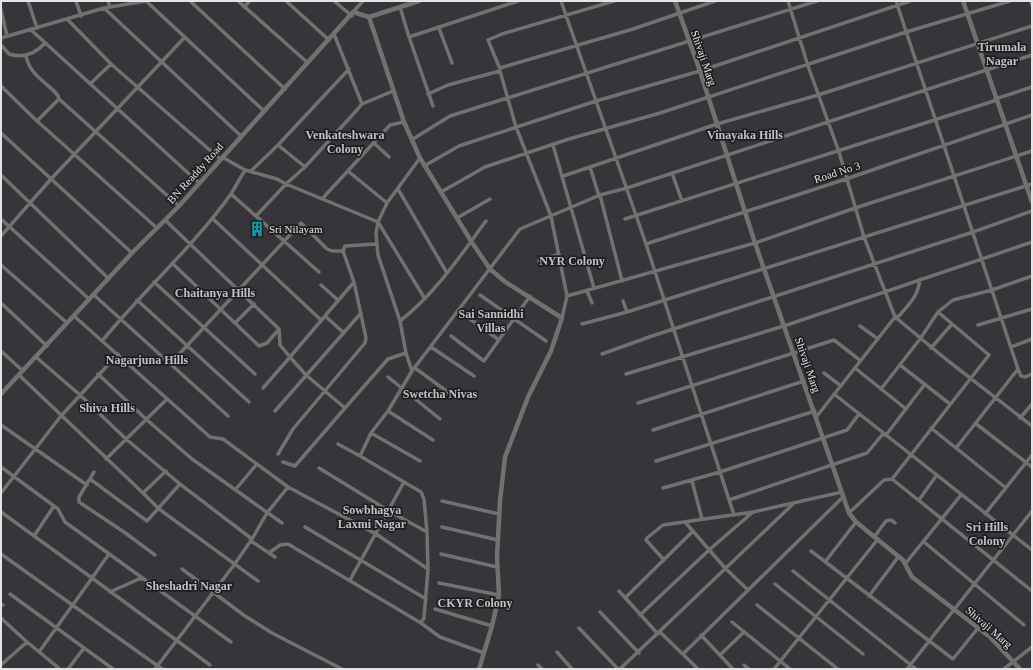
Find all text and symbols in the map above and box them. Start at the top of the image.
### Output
street label: Shivaji Marg [689,29,719,88]
district label: Tirumala Nagar [978,40,1026,68]
district label: Venkateshwara Colony [306,128,384,156]
district label: Vinayaka Hills [707,128,783,142]
street label: BN Readdy Road [165,140,226,206]
street label: Road No 3 [812,159,862,185]
building icon: Sri Nilayam [248,220,266,238]
place label: Sri Nilayam [269,223,323,235]
district label: NYR Colony [539,254,605,268]
district label: Chaitanya Hills [175,286,256,300]
district label: Sai Sannidhi Villas [458,307,524,335]
street label: Shivaji Marg [793,336,823,395]
district label: Nagarjuna Hills [106,353,189,367]
district label: Swetcha Nivas [403,387,477,401]
district label: Shiva Hills [79,401,135,415]
district label: Sowbhagya Laxmi Nagar [338,503,407,531]
district label: Sri Hills Colony [966,520,1008,548]
district label: Sheshadri Nagar [146,579,233,593]
district label: CKYR Colony [437,596,513,610]
street label: Shivaji Marg [963,604,1015,651]

